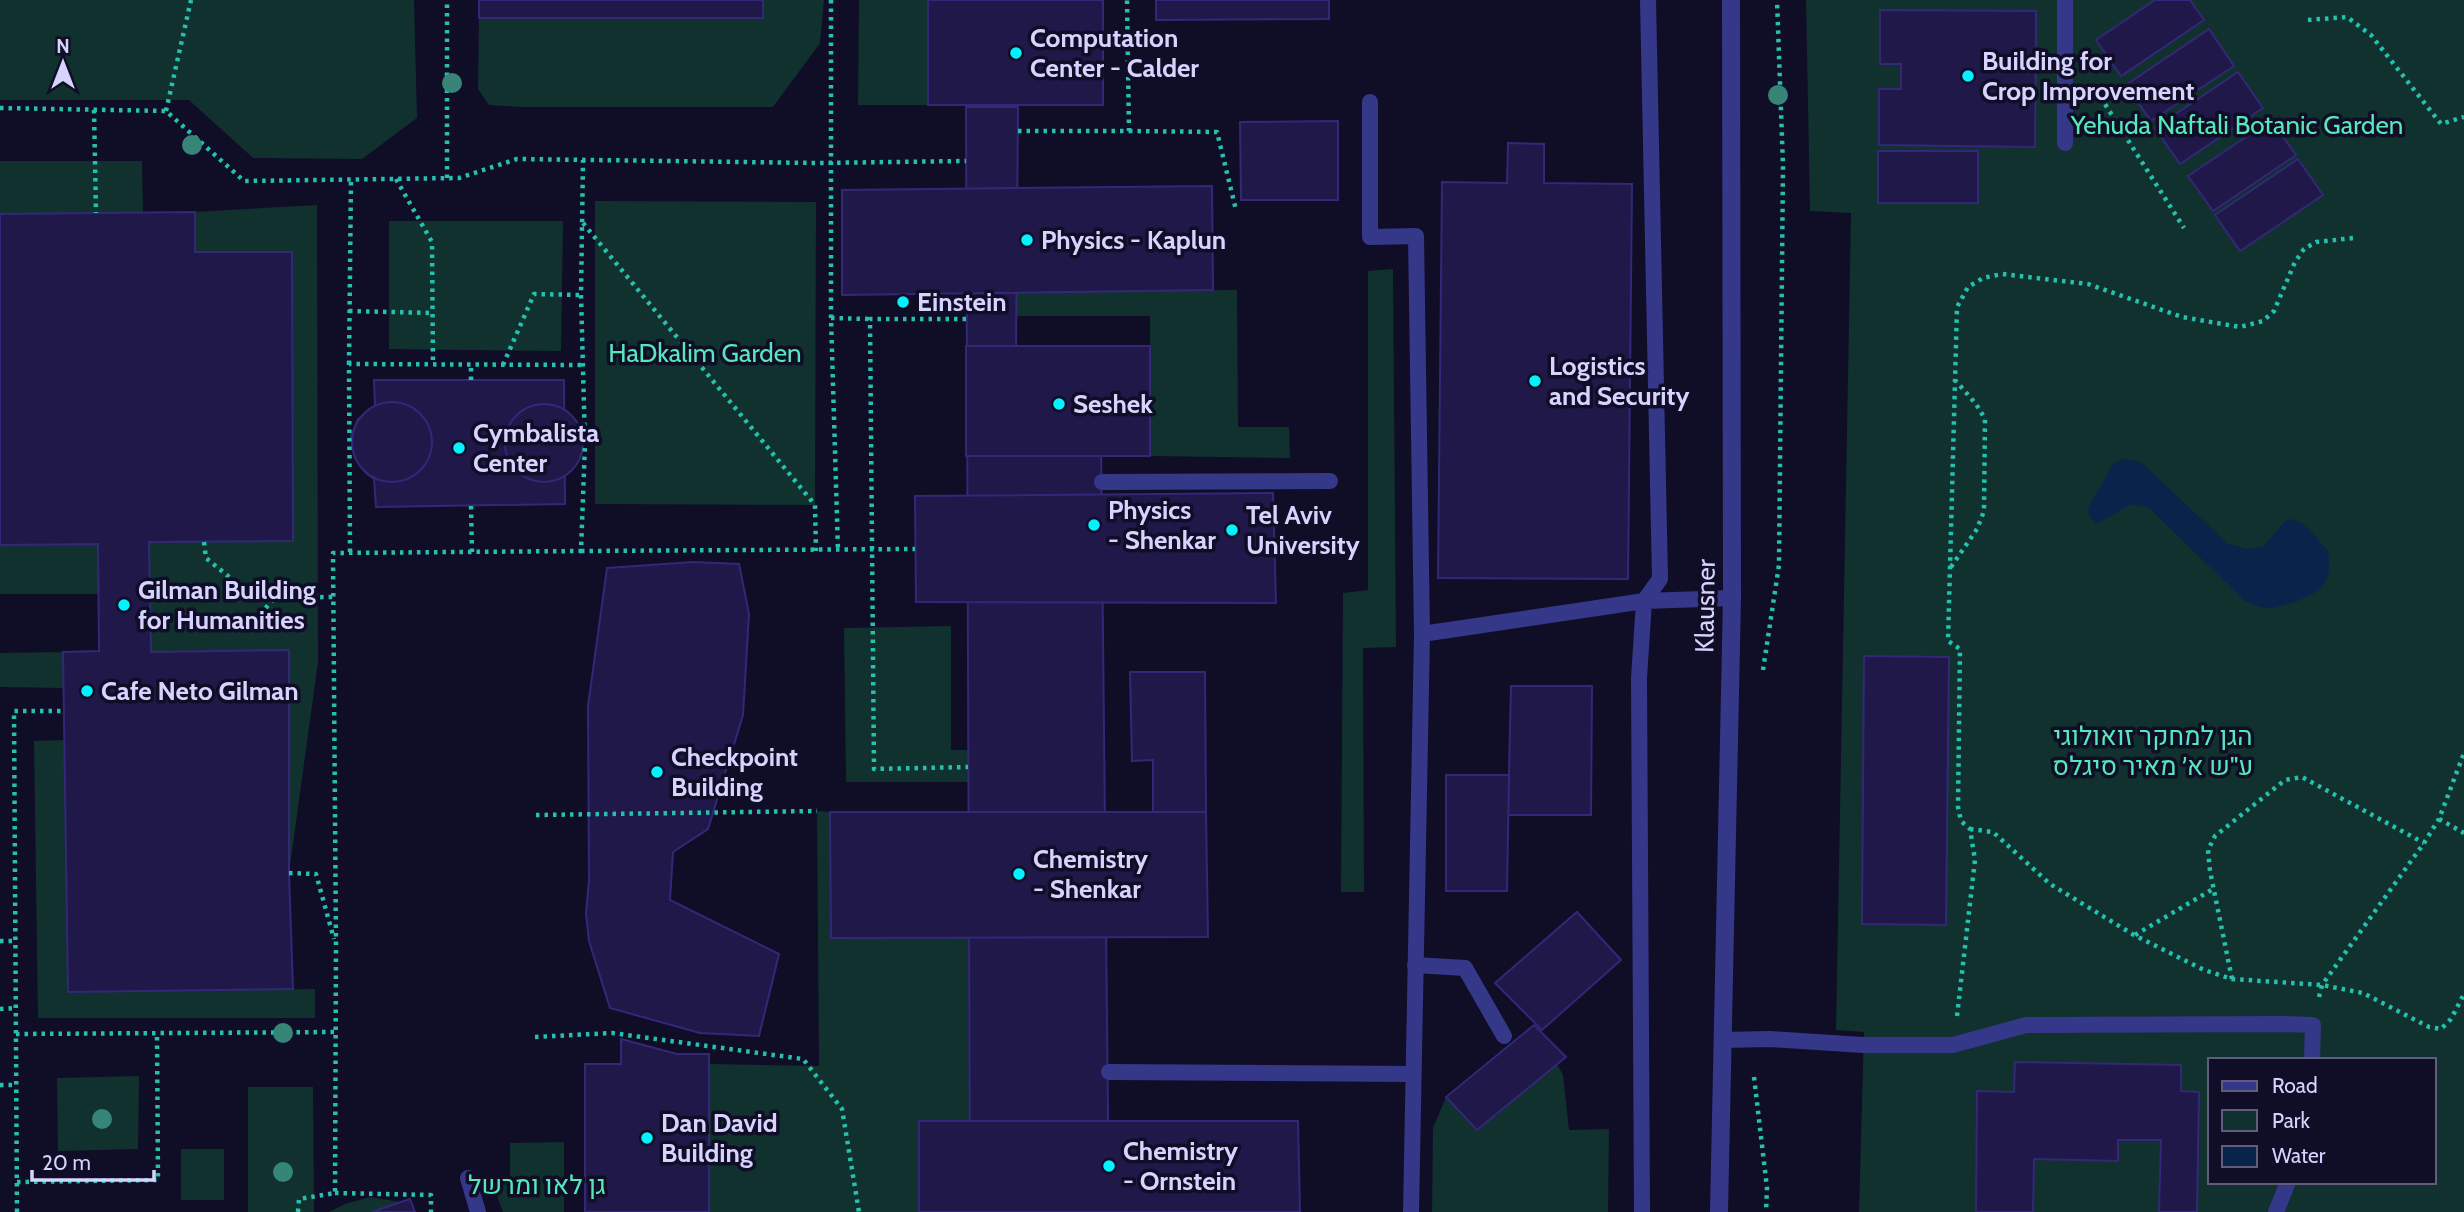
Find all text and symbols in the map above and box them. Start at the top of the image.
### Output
place label: Computation Center - Calder [1030,22,1199,84]
north arrow [28,28,98,98]
text: N [56,35,70,58]
marker: Computation Center - Calder [1008,45,1024,61]
place label: Building for Crop Improvement [1982,45,2194,107]
marker: Building for Crop Improvement [1960,68,1976,84]
park label: Yehuda Naftali Botanic Garden [2070,109,2403,141]
place label: Physics - Kaplun [1041,224,1226,256]
marker: Physics - Kaplun [1019,232,1035,248]
place label: Einstein [917,286,1007,318]
marker: Einstein [895,294,911,310]
park label: HaDkalim Garden [608,337,802,369]
place label: Logistics and Security [1549,350,1689,412]
marker: Logistics and Security [1527,373,1543,389]
place label: Seshek [1073,388,1153,420]
marker: Seshek [1051,396,1067,412]
place label: Cymbalista Center [473,417,599,479]
marker: Cymbalista Center [451,440,467,456]
place label: Physics - Shenkar [1108,494,1216,556]
place label: Tel Aviv University [1246,499,1360,561]
marker: Physics - Shenkar [1086,517,1102,533]
marker: Tel Aviv University [1224,522,1240,538]
street label: Klausner [1688,558,1722,653]
place label: Gilman Building for Humanities [138,574,316,636]
marker: Gilman Building for Humanities [116,597,132,613]
place label: Cafe Neto Gilman [101,675,299,707]
marker: Cafe Neto Gilman [79,683,95,699]
park label: הגן למחקר זואולוגי ע"ש א׳ מאיר סיגלס [2053,720,2253,782]
place label: Checkpoint Building [671,741,798,803]
marker: Checkpoint Building [649,764,665,780]
place label: Chemistry - Shenkar [1033,843,1148,905]
marker: Chemistry - Shenkar [1011,866,1027,882]
legend [2208,1058,2436,1184]
text: Road [2272,1073,2318,1098]
place label: Dan David Building [661,1107,778,1169]
text: Park [2272,1108,2310,1133]
marker: Dan David Building [639,1130,655,1146]
place label: Chemistry - Ornstein [1123,1135,1238,1197]
scale bar [32,1138,154,1182]
text: Water [2272,1143,2326,1168]
text: 20 m [42,1150,91,1175]
marker: Chemistry - Ornstein [1101,1158,1117,1174]
park label: גן לאו ומרשל [468,1169,606,1201]

